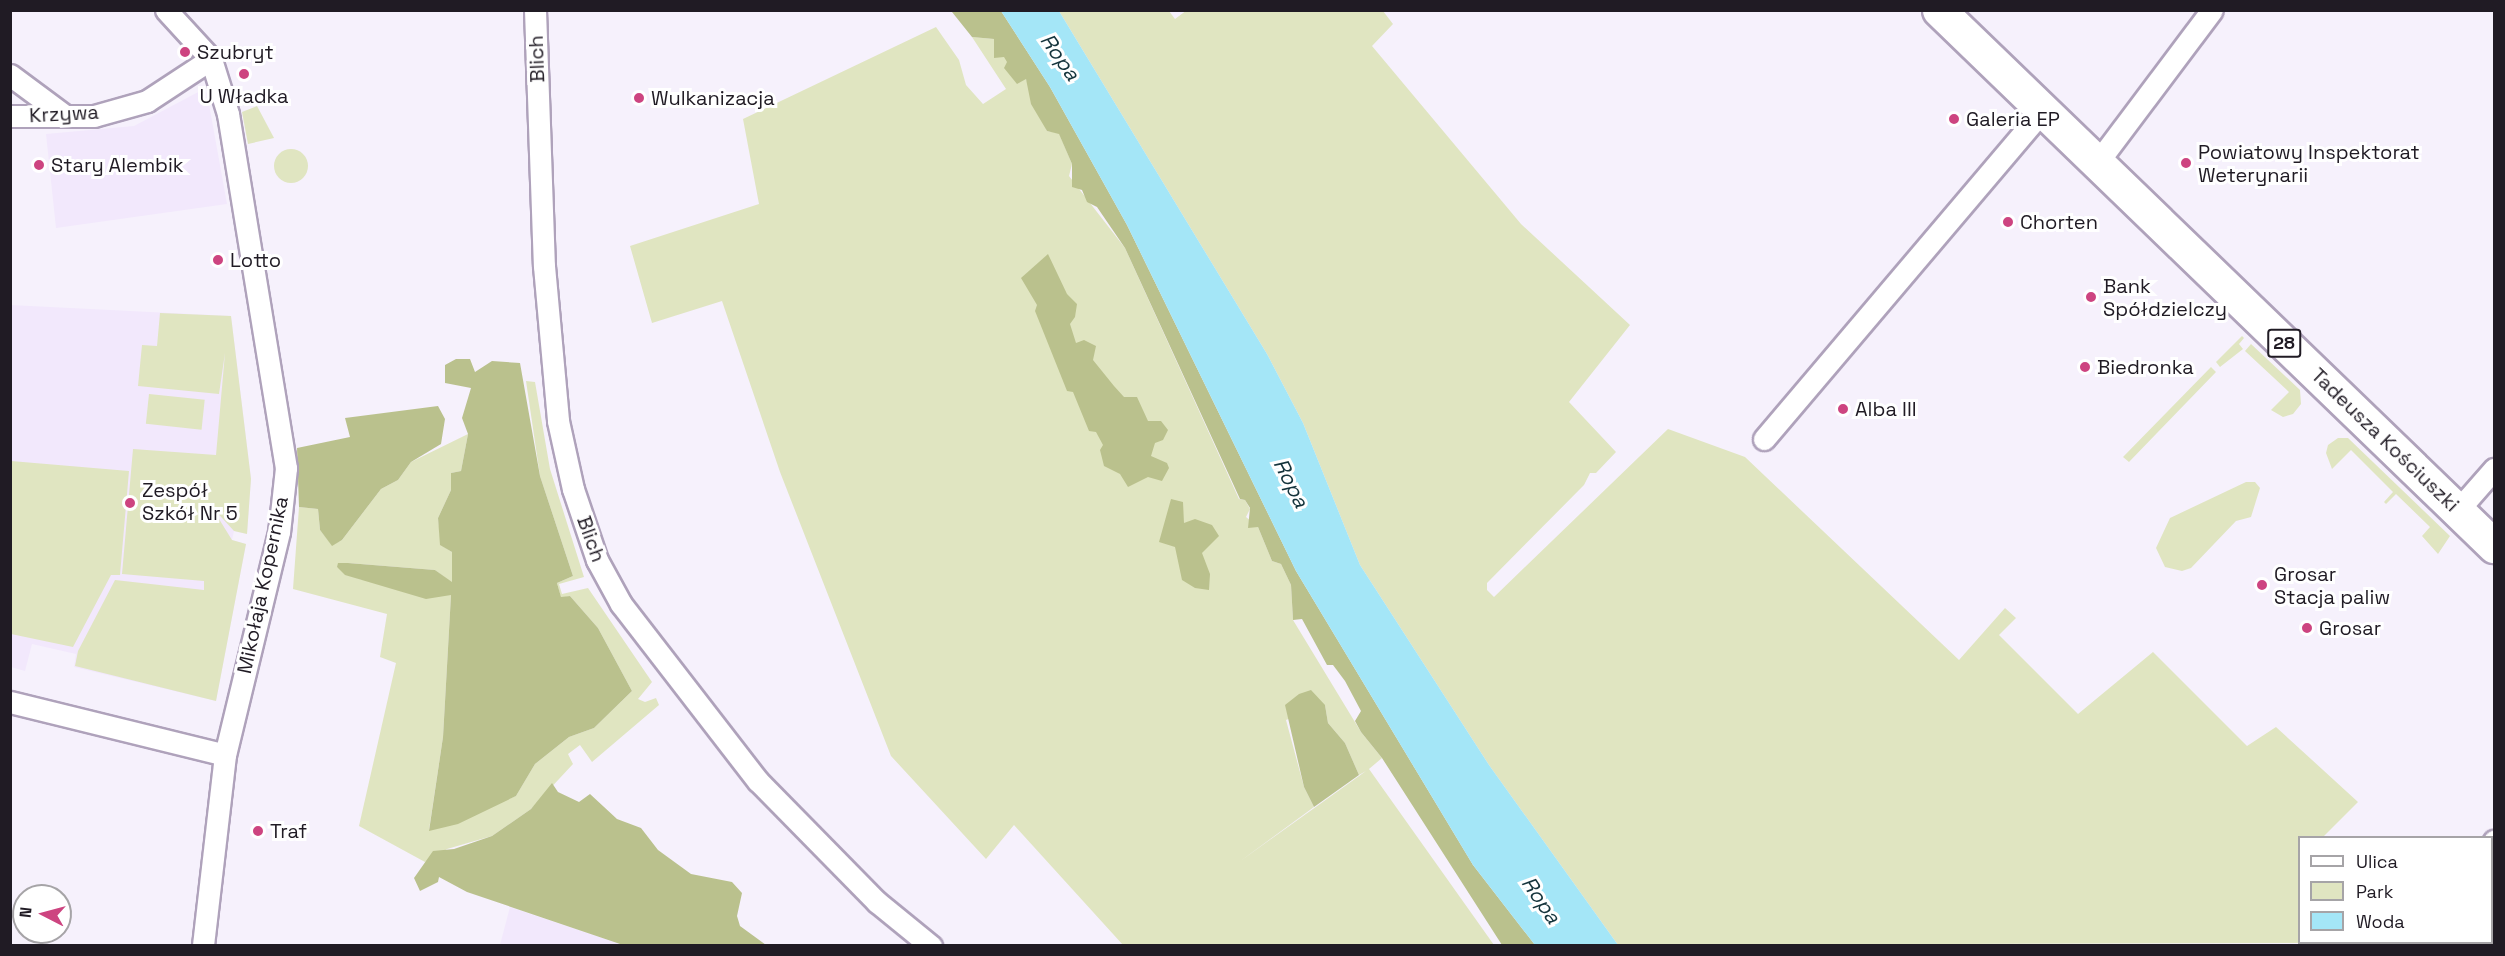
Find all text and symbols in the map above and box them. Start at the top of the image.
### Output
water label: Ropa [1035,29,1085,85]
street label: Blich [524,35,550,83]
place label: Szubryt [197,40,274,64]
marker: Szubryt [178,45,192,59]
marker: U Władka [237,67,251,81]
place label: U Władka [199,84,289,108]
place label: Wulkanizacja [651,86,775,110]
marker: Wulkanizacja [632,91,646,105]
street label: Krzywa [29,100,99,128]
place label: Galeria EP [1966,107,2060,131]
marker: Galeria EP [1947,112,1961,126]
place label: Powiatowy Inspektorat Weterynarii [2198,140,2420,187]
place label: Stary Alembik [51,153,184,177]
marker: Powiatowy Inspektorat Weterynarii [2179,156,2193,170]
marker: Stary Alembik [32,158,46,172]
place label: Chorten [2020,210,2098,234]
marker: Chorten [2001,215,2015,229]
place label: Lotto [230,248,281,272]
marker: Lotto [211,253,225,267]
place label: Bank Spółdzielczy [2103,274,2227,321]
marker: Bank Spółdzielczy [2084,290,2098,304]
road number: 28 [2266,328,2302,358]
place label: Biedronka [2097,355,2194,379]
marker: Biedronka [2078,360,2092,374]
street label: Tadeusza Kościuszki [2306,363,2464,517]
place label: Alba III [1855,397,1917,421]
marker: Alba III [1836,402,1850,416]
water label: Ropa [1268,454,1314,512]
place label: Zespół Szkół Nr 5 [142,479,238,526]
street label: Mikołaja Kopernika [232,494,294,676]
marker: Zespół Szkół Nr 5 [123,496,137,510]
street label: Blich [572,513,610,565]
place label: Grosar Stacja paliw [2274,562,2390,609]
marker: Grosar Stacja paliw [2255,578,2269,592]
place label: Grosar [2319,616,2381,640]
marker: Grosar [2300,621,2314,635]
place label: Traf [270,819,307,843]
marker: Traf [251,824,265,838]
legend [2298,836,2493,944]
text: Ulica [2356,850,2398,873]
water label: Ropa [1516,871,1566,929]
text: Park [2356,880,2393,903]
north arrow [12,884,72,944]
text: N [15,906,37,919]
text: Woda [2356,910,2405,933]

